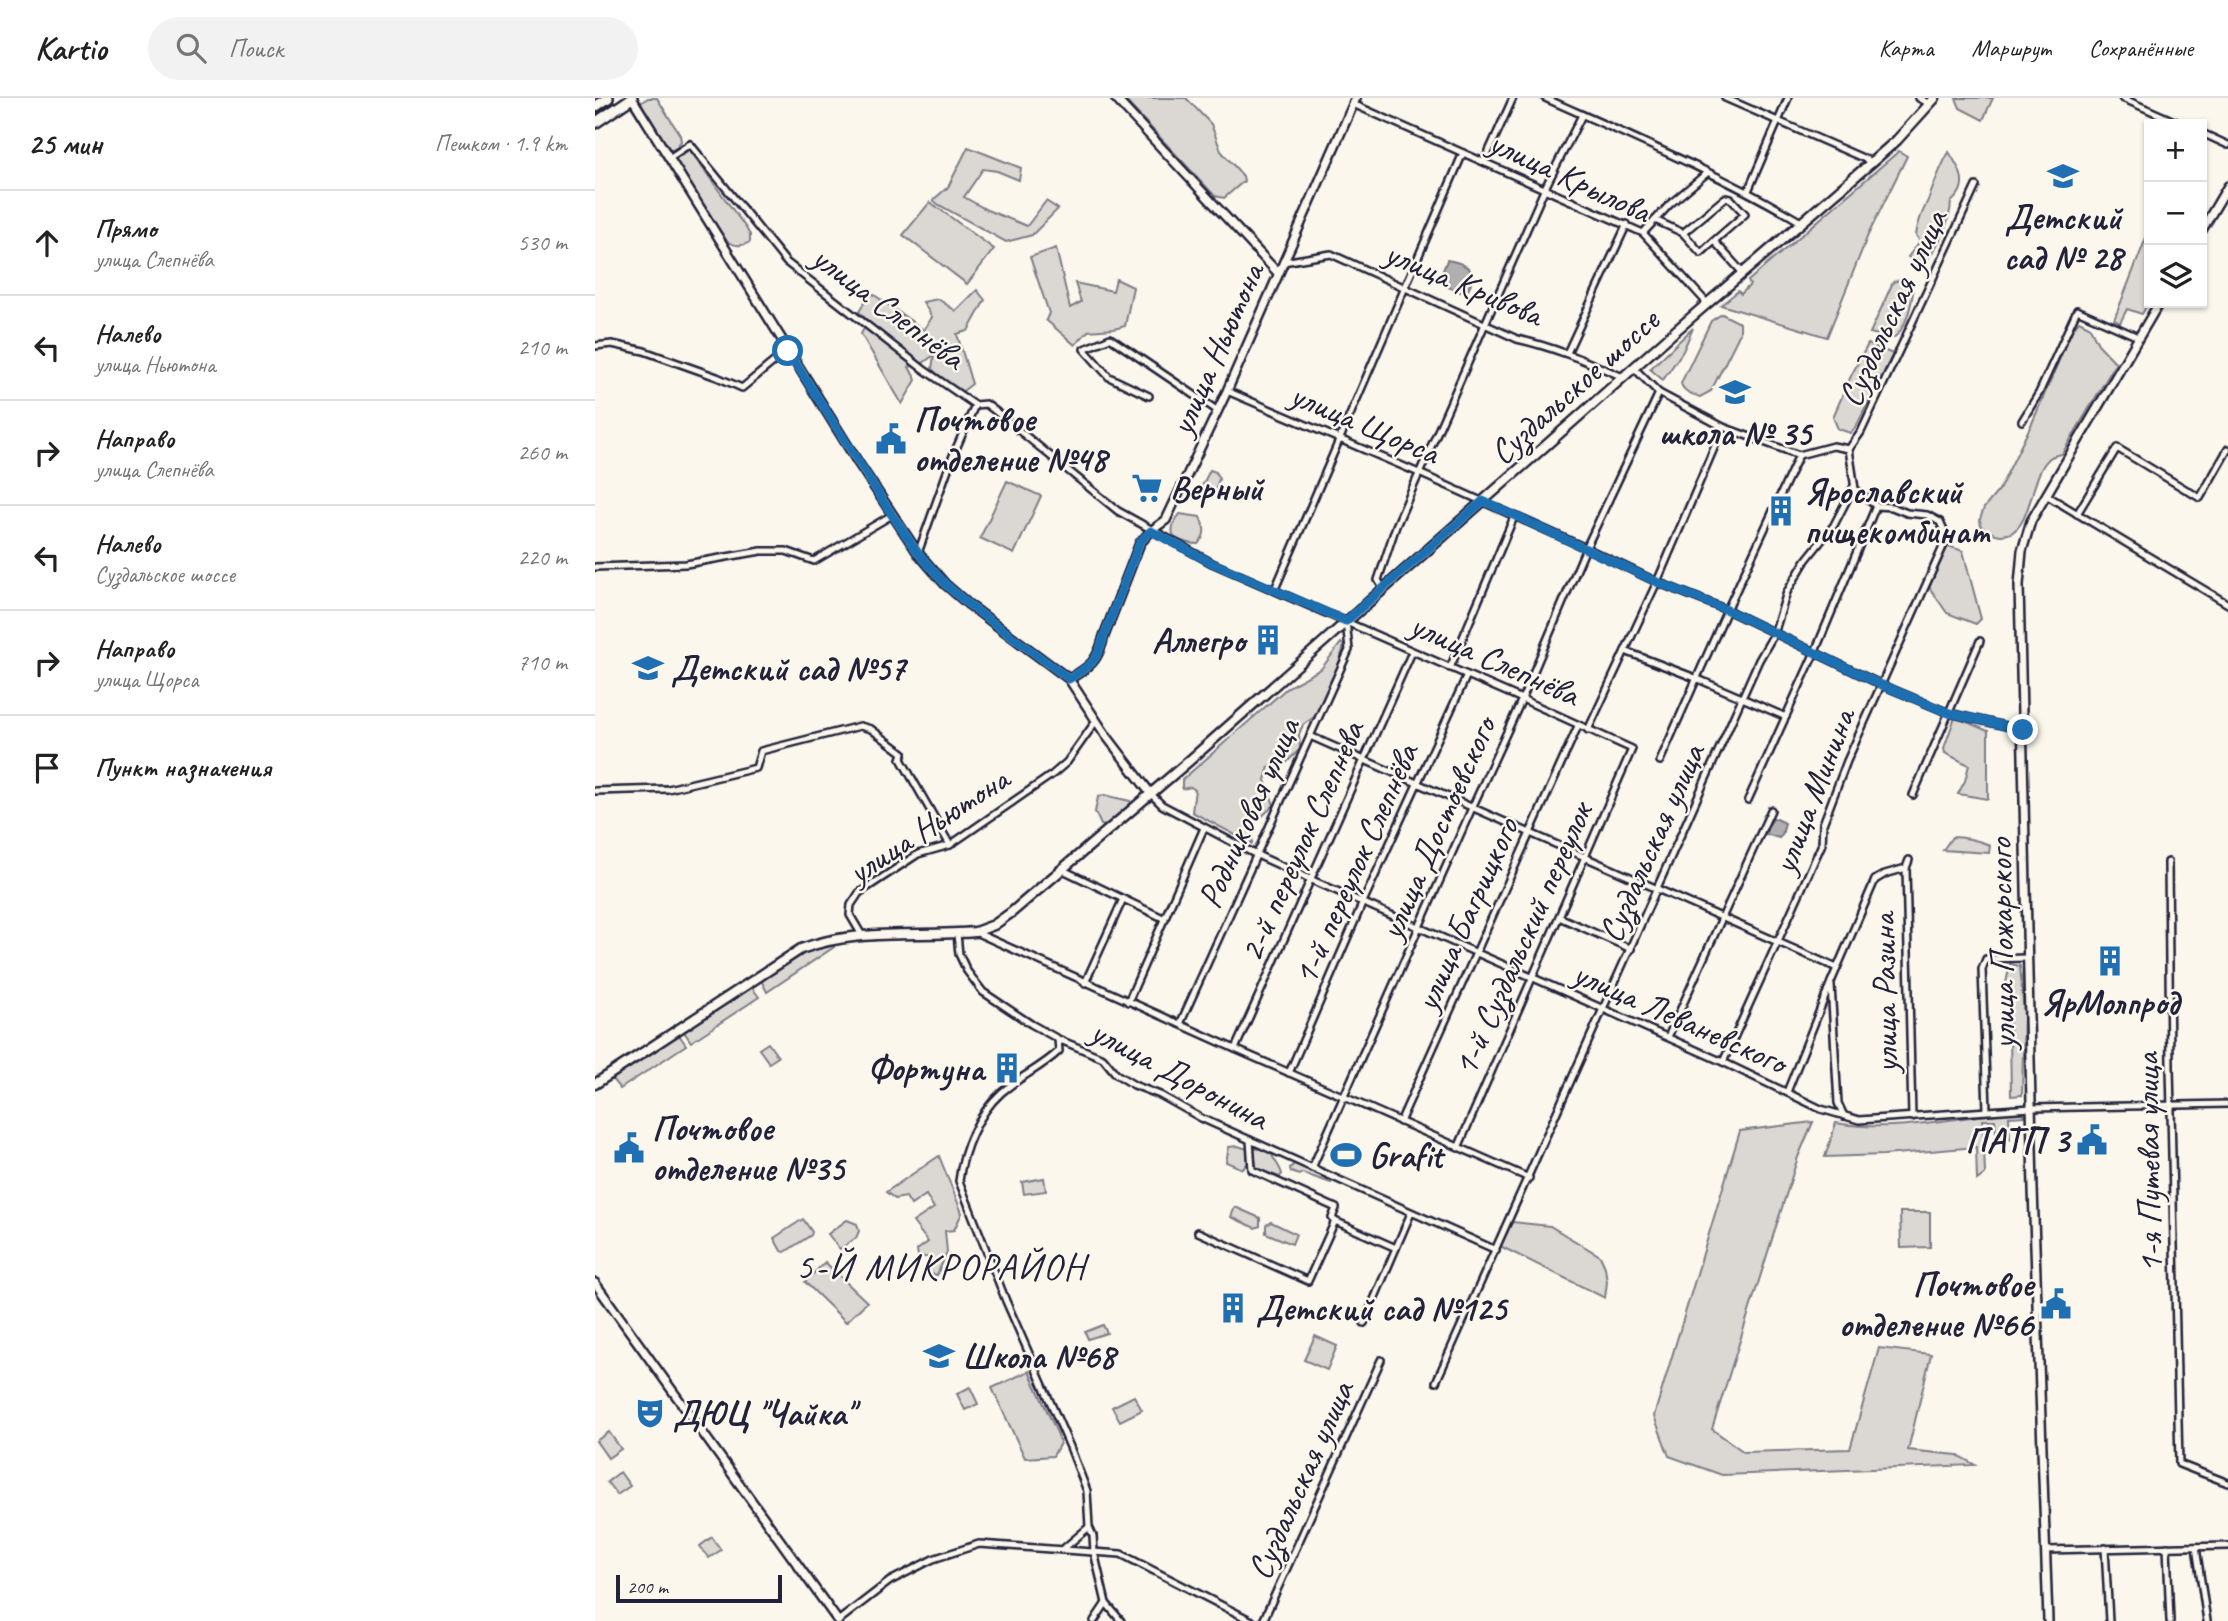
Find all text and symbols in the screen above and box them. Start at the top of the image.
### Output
search box [148,17,638,80]
text: Kartio [35,27,106,69]
icon: search [172,29,210,67]
text: Поиск [228,32,283,65]
text: Карта [1879,33,1934,63]
text: Маршрут [1972,33,2051,63]
text: Сохранённые [2089,33,2193,63]
street label: улица Крылова [1480,119,1660,234]
map controls [2144,119,2207,308]
button: + [2144,119,2207,182]
text: 25 мин [28,125,102,163]
text: Пешком · 1.9 km [435,129,567,158]
school or university icon: Детский сад № 28 [2046,159,2080,193]
button: − [2144,182,2207,245]
place label: Детский сад № 28 [2004,195,2126,280]
street label: Суздальская улица [1827,200,1959,414]
text: Прямо [95,212,157,245]
icon: ahead [28,224,66,262]
text: 530 m [518,228,567,257]
street label: улица Кривова [1376,229,1552,338]
street label: улица Слепнёва [802,234,976,381]
text: улица Слепнёва [95,245,213,274]
button: layers [2144,245,2207,308]
street label: улица Ньютона [1158,254,1275,444]
street label: Суздальское шоссе [1480,297,1671,474]
text: Налево [95,317,161,350]
icon: left [28,329,66,367]
text: 210 m [518,333,567,362]
route start [772,335,803,366]
text: улица Ньютона [95,350,215,379]
street label: улица Щорса [1282,371,1448,476]
school or university icon: школа № 35 [1718,375,1752,409]
place label: Почтовое отделение №48 [914,397,1111,482]
place label: школа № 35 [1659,411,1814,456]
text: Направо [95,422,174,455]
public building icon: Почтовое отделение №48 [874,422,908,456]
icon: right [28,434,66,472]
text: 260 m [518,438,567,467]
text: улица Слепнёва [95,455,213,484]
place label: Верный [1170,466,1265,511]
place label: Ярославский пищекомбинат [1804,469,1991,554]
supermarket icon: Верный [1130,471,1164,505]
building icon: Ярославский пищекомбинат [1764,494,1798,528]
text: Налево [95,527,161,560]
icon: left [28,539,66,577]
text: 220 m [518,543,567,572]
text: Суздальское шоссе [95,560,235,589]
street label: улица Слепнёва [1402,601,1589,718]
place label: Аллегро [1152,618,1248,663]
building icon: Аллегро [1251,623,1285,657]
text: Направо [95,632,174,665]
icon: right [28,644,66,682]
place label: Детский сад №57 [671,646,909,691]
text: 710 m [518,648,567,677]
school or university icon: Детский сад №57 [631,651,665,685]
text: улица Щорса [95,665,198,694]
street label: улица Минина [1761,700,1866,882]
street label: улица Достоевского [1368,707,1508,948]
street label: Родниковая улица [1187,710,1311,915]
street label: 2-й переулок Слепнева [1228,711,1376,968]
route end [2007,714,2038,745]
street label: 1-й переулок Слепнёва [1282,734,1430,992]
street label: Суздальская улица [1588,735,1716,949]
icon: arrive [28,749,66,787]
text: Пункт назначения [95,751,271,784]
street label: улица Ньютона [838,755,1020,895]
street label: 1-й Суздальский переулок [1442,793,1604,1083]
street label: улица Багрицкого [1403,809,1530,1019]
street label: улица Пожарского [1977,836,2026,1052]
street label: улица Разина [1861,910,1908,1075]
building icon: ЯрМолпрод [2093,944,2127,978]
street label: улица Леваневского [1564,950,1797,1086]
place label: ЯрМолпрод [2041,980,2183,1025]
street label: улица Доронина [1081,1008,1279,1141]
place label: Фортуна [868,1046,987,1091]
building icon: Фортуна [990,1051,1024,1085]
street label: 1-я Путевая улица [2124,1051,2173,1273]
place label: Почтовое отделение №35 [652,1106,847,1191]
place label: ПАТП 3 [1966,1118,2072,1163]
public building icon: ПАТП 3 [2075,1123,2109,1157]
public building icon: Почтовое отделение №35 [612,1131,646,1165]
place label: Grafit [1369,1133,1446,1178]
sports icon: Grafit [1329,1138,1363,1172]
district label: 5-Й МИКРОРАЙОН [796,1243,1090,1290]
place label: Почтовое отделение №66 [1839,1262,2036,1347]
place label: Детский сад №125 [1256,1286,1509,1331]
public building icon: Почтовое отделение №66 [2039,1287,2073,1321]
building icon: Детский сад №125 [1216,1291,1250,1325]
place label: Школа №68 [962,1334,1119,1379]
school or university icon: Школа №68 [922,1339,956,1373]
street label: Суздальская улица [1237,1372,1365,1586]
place label: ДЮЦ "Чайка" [673,1391,862,1436]
theatre icon: ДЮЦ "Чайка" [633,1396,667,1430]
scale bar [616,1572,782,1604]
text: 200 m [627,1575,668,1599]

